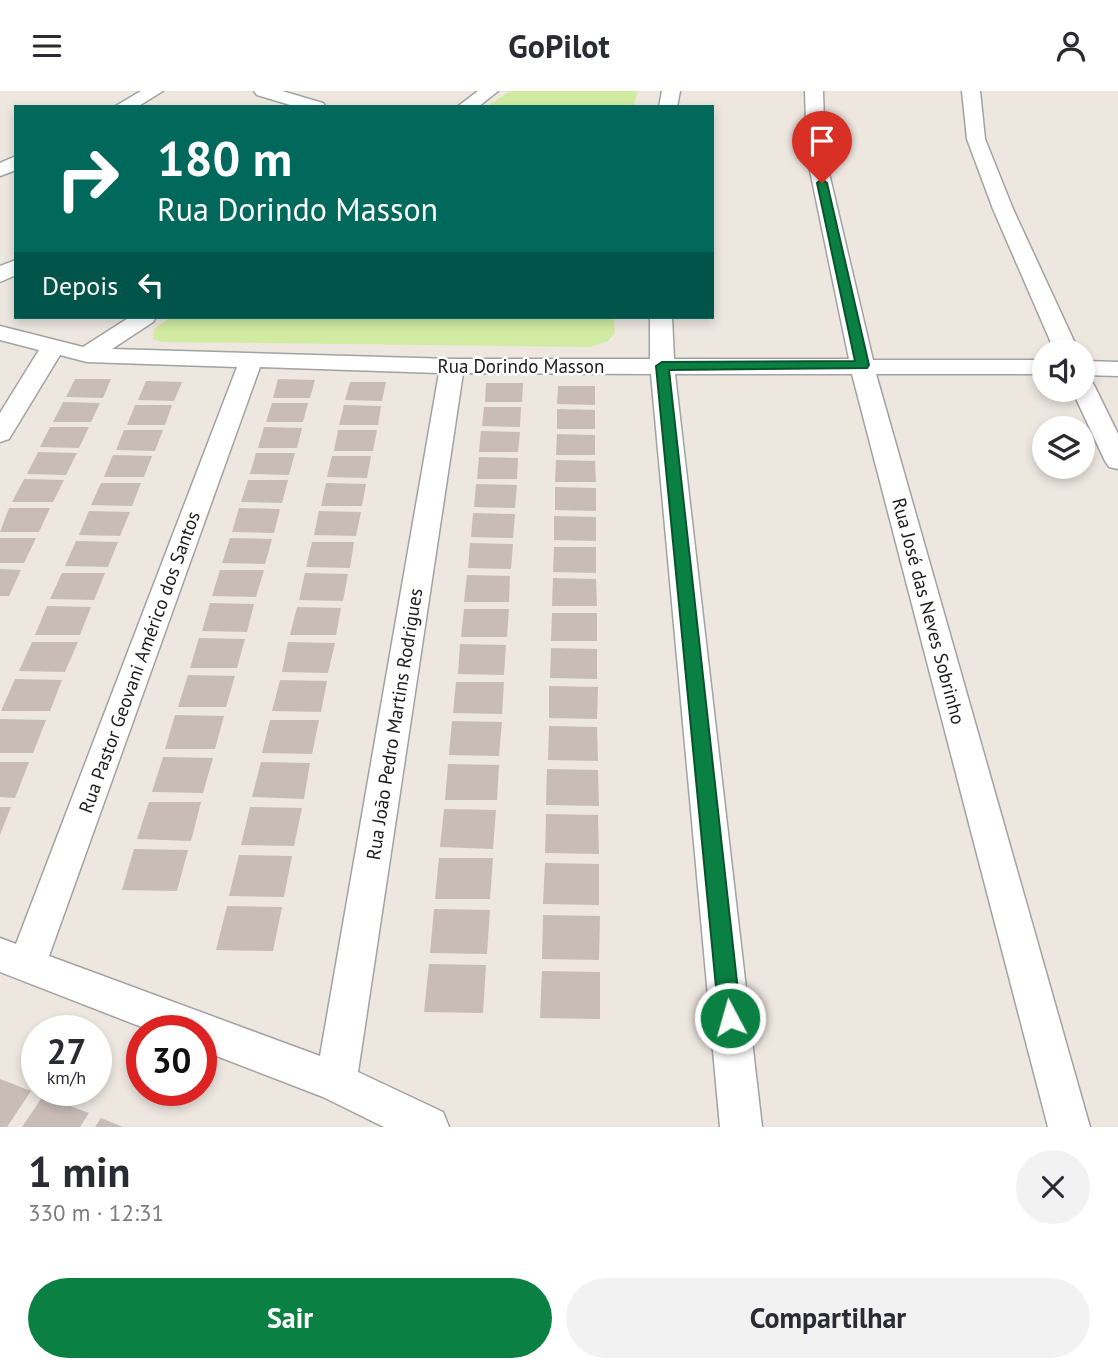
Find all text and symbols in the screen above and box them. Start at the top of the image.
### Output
text: GoPilot [508,25,610,67]
icon: menu [28,27,66,65]
icon: person [1052,27,1090,65]
pin [792,111,852,183]
icon: arrive [803,122,841,160]
text: 180 m [157,126,292,190]
icon: right [42,133,133,224]
text: Rua Dorindo Masson [157,188,438,230]
icon: left [132,266,170,304]
text: Depois [42,269,118,302]
map controls [1032,339,1095,479]
button: sound [1032,339,1095,402]
street label: Rua Dorindo Masson [438,354,604,378]
button: layers [1032,416,1095,479]
street label: Rua José das Neves Sobrinho [887,495,971,727]
street label: Rua Pastor Geovani Américo dos Santos [73,508,205,816]
street label: Rua João Pedro Martins Rodrigues [361,586,427,862]
position arrow [693,981,767,1055]
speed limit sign: 30 [126,1015,217,1106]
text: 27 [47,1028,86,1074]
text: km/h [47,1066,86,1089]
text: 1 min [28,1144,130,1199]
button: close [1016,1150,1090,1224]
text: 330 m · 12:31 [28,1198,164,1227]
button: Sair [28,1278,552,1358]
button: Compartilhar [566,1278,1090,1358]

